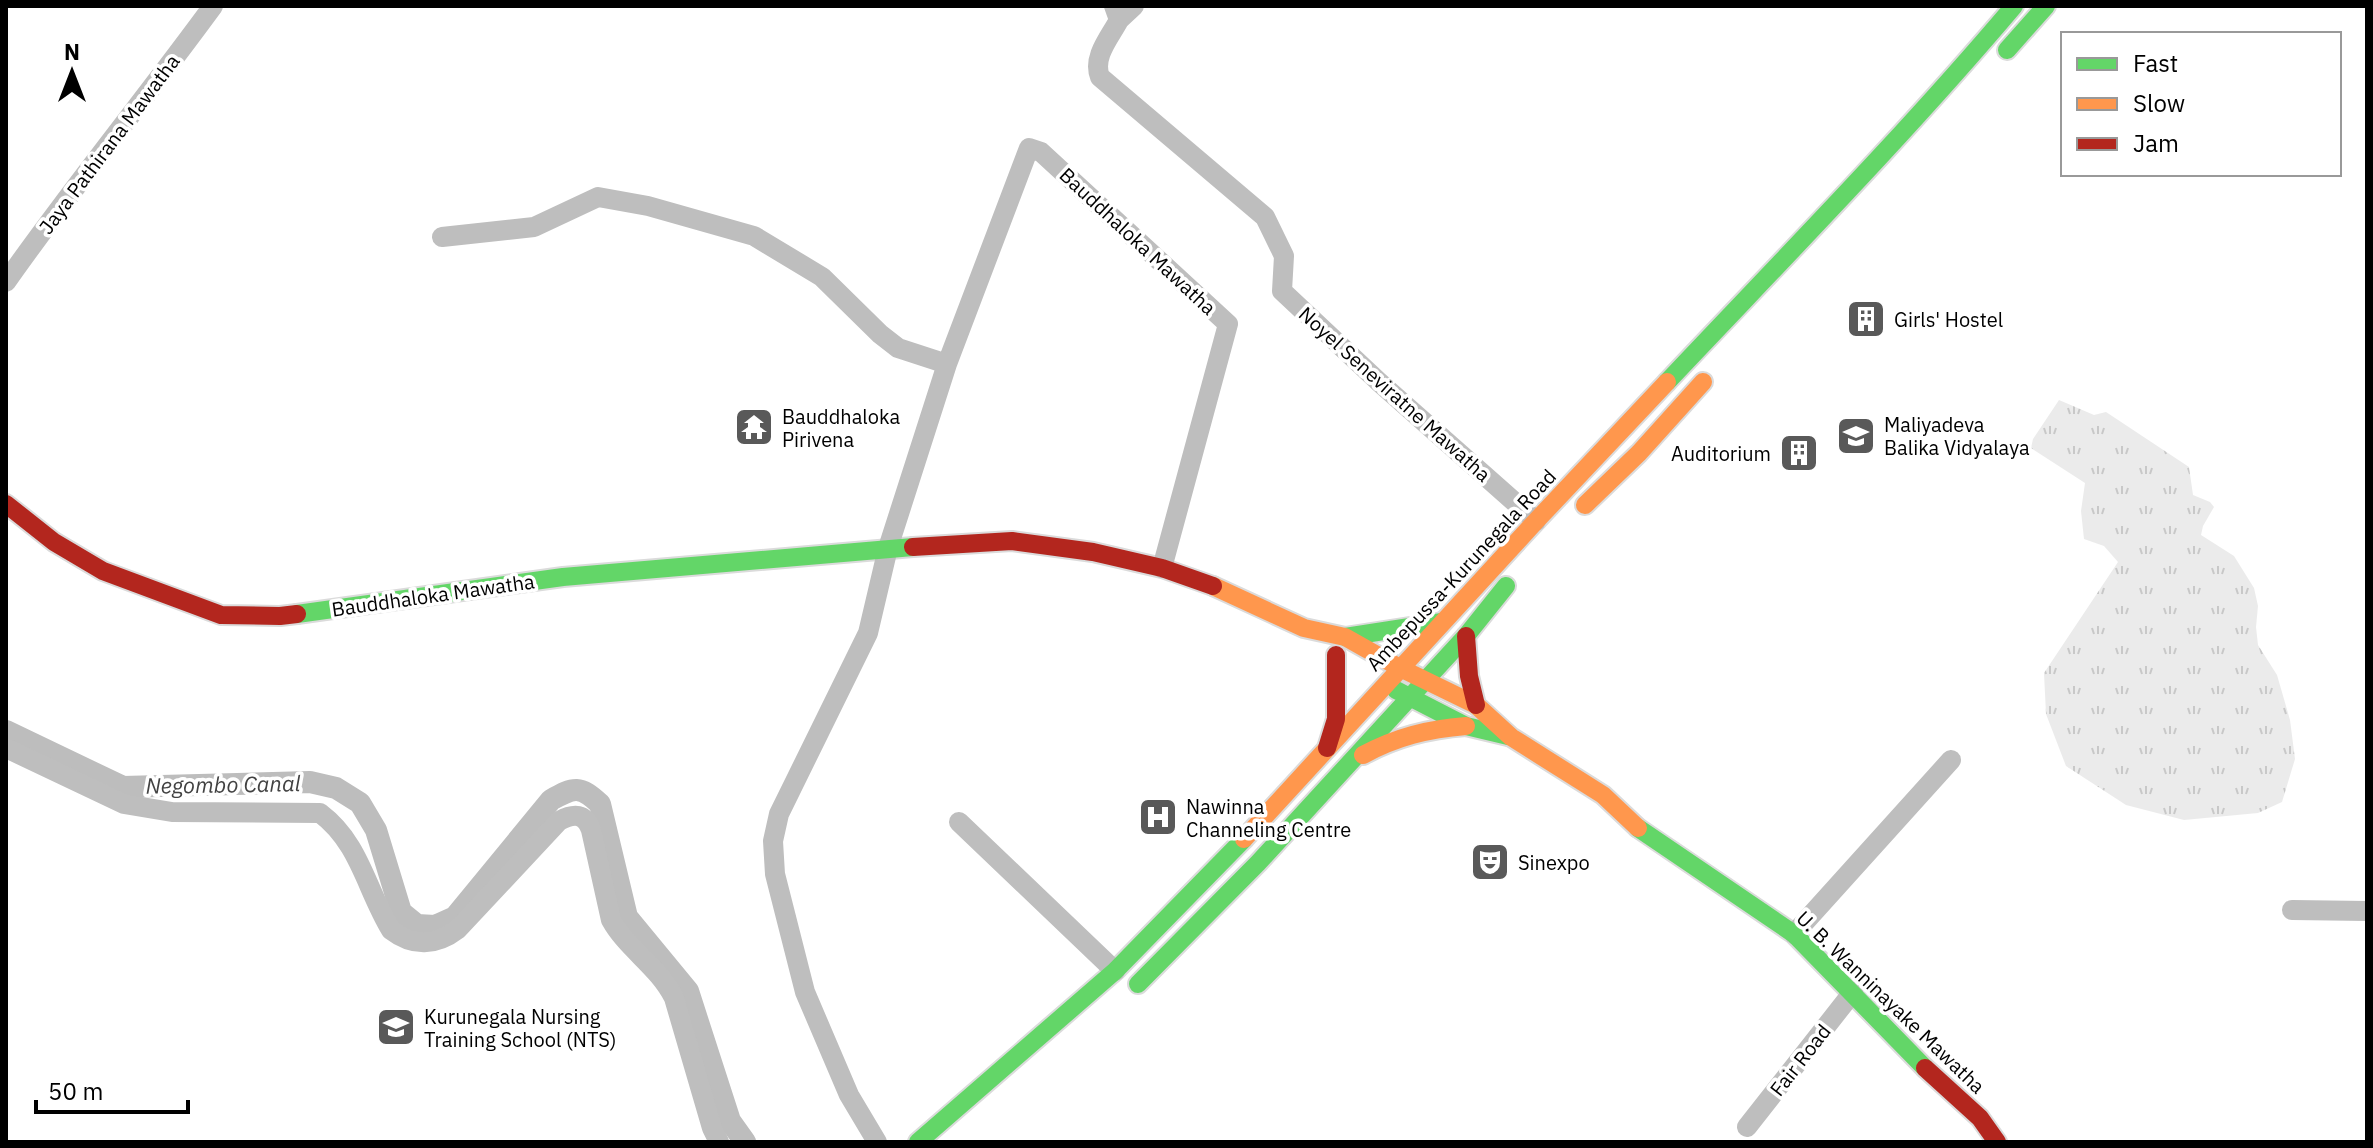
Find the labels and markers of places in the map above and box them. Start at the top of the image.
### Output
building icon: Girls' Hostel [1845,298,1887,340]
place label: Girls' Hostel [1894,306,2003,333]
place label: Bauddhaloka Pirivena [782,403,900,453]
temple icon: Bauddhaloka Pirivena [733,406,775,448]
place label: Maliyadeva Balika Vidyalaya [1884,411,2030,461]
school or university icon: Maliyadeva Balika Vidyalaya [1835,415,1877,457]
building icon: Auditorium [1778,432,1820,474]
place label: Auditorium [1671,440,1771,467]
place label: Nawinna Channeling Centre [1186,793,1351,843]
hospital icon: Nawinna Channeling Centre [1137,796,1179,838]
theatre icon: Sinexpo [1469,841,1511,883]
place label: Sinexpo [1518,849,1590,876]
place label: Kurunegala Nursing Training School (NTS) [424,1003,616,1053]
school or university icon: Kurunegala Nursing Training School (NTS) [375,1006,417,1048]

